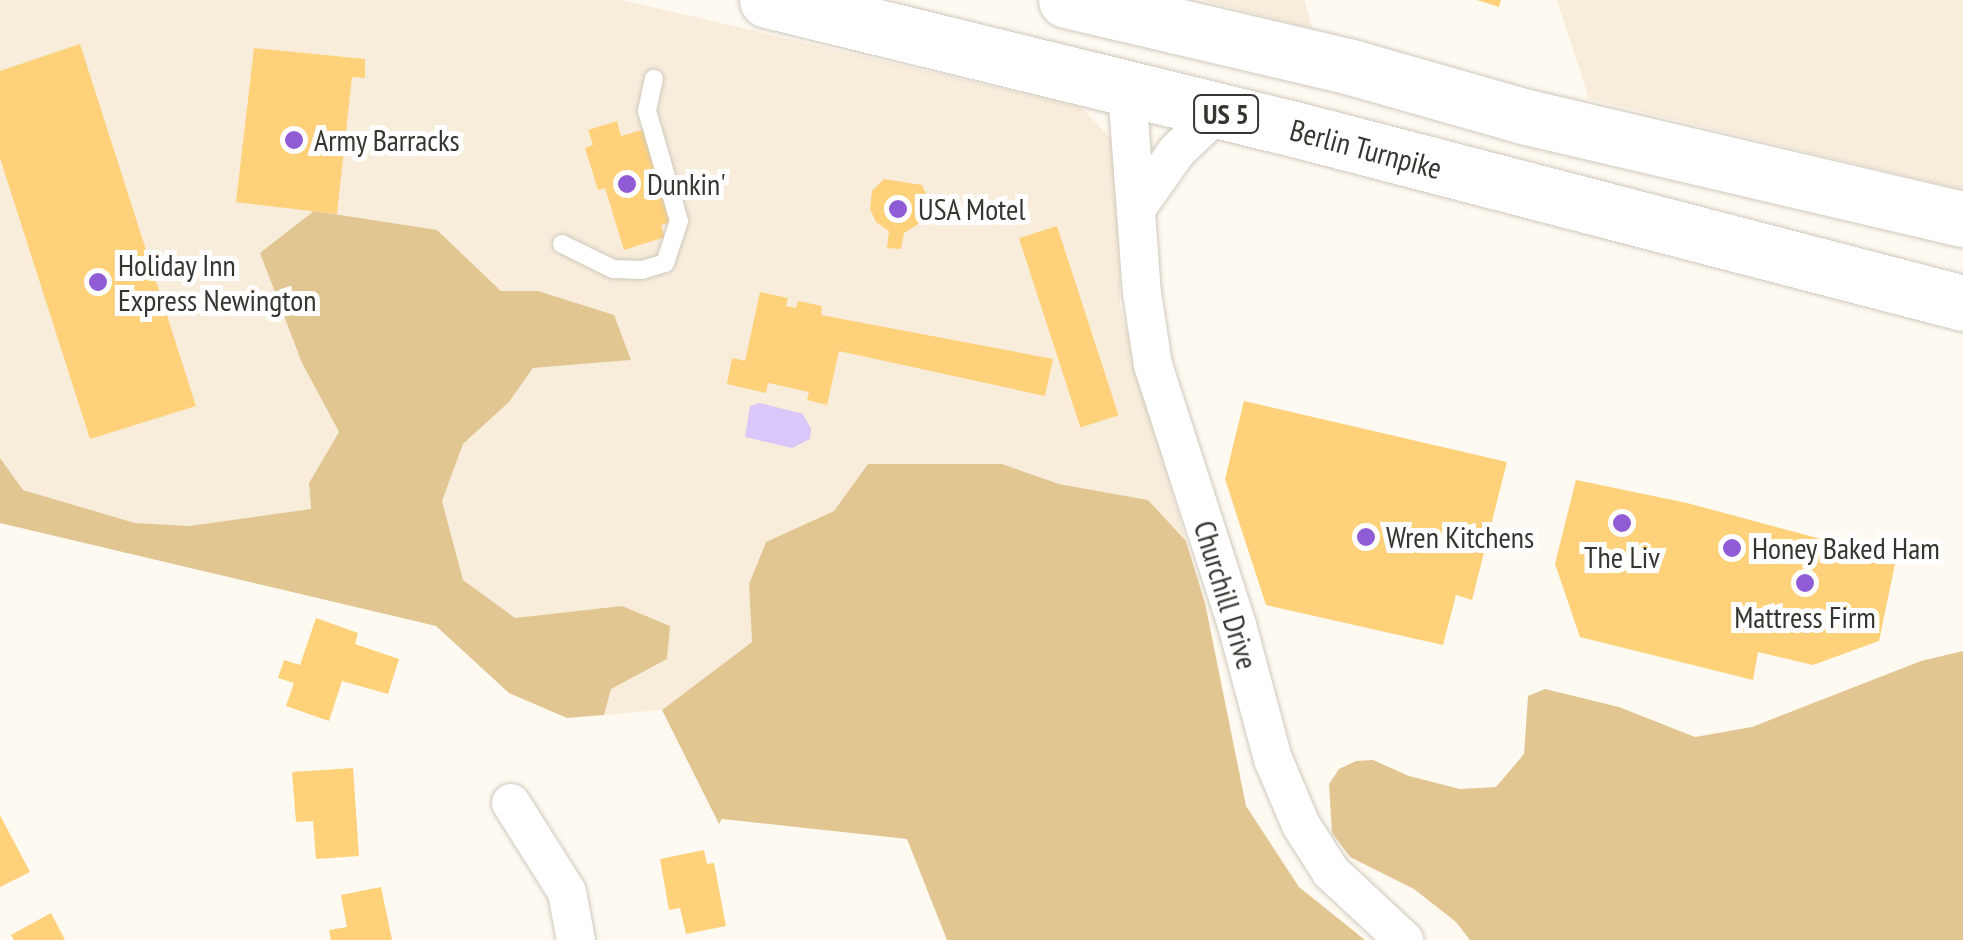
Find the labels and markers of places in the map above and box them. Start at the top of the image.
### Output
place label: Army Barracks [314,122,461,158]
marker: Army Barracks [283,129,305,151]
place label: Dunkin' [647,166,726,202]
marker: Dunkin' [616,173,638,195]
place label: USA Motel [918,191,1026,227]
marker: USA Motel [887,198,909,220]
place label: Holiday Inn Express Newington [118,247,316,318]
marker: Holiday Inn Express Newington [87,271,109,293]
marker: The Liv [1611,512,1633,534]
place label: Wren Kitchens [1386,519,1534,555]
marker: Wren Kitchens [1355,526,1377,548]
place label: Honey Baked Ham [1752,530,1941,566]
marker: Honey Baked Ham [1721,537,1743,559]
place label: The Liv [1584,539,1660,575]
marker: Mattress Firm [1794,572,1816,594]
place label: Mattress Firm [1734,599,1876,635]

